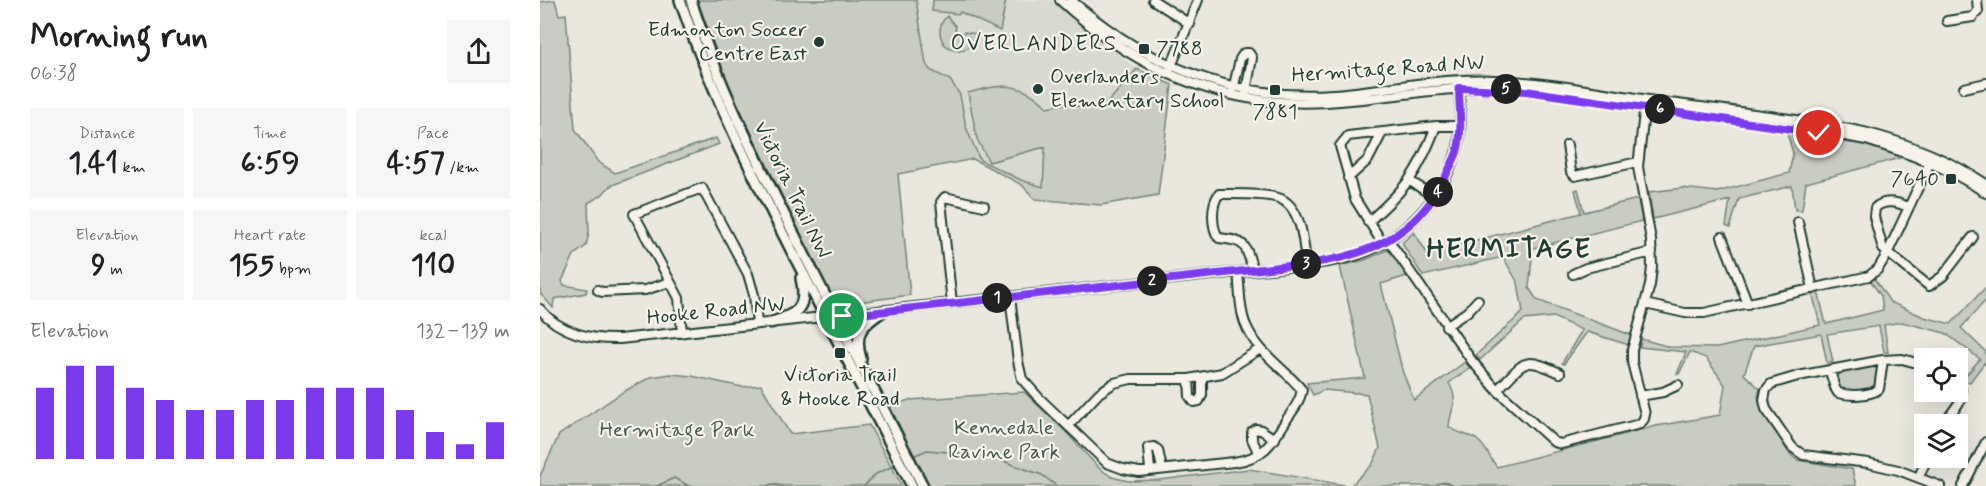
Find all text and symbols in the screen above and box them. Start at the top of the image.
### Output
text: Morning run [30,15,208,59]
place label: Edmonton Soccer Centre East [648,16,807,68]
button: share [447,20,510,83]
district label: OVERLANDERS [951,30,1117,58]
marker: Edmonton Soccer Centre East [812,35,826,49]
place label: 7788 [1156,35,1203,63]
marker: 7788 [1137,42,1151,56]
street label: Hermitage Road NW [1291,48,1486,92]
text: 06:38 [30,60,78,87]
place label: Overlanders Elementary School [1050,63,1225,115]
pin: 5 [1491,74,1521,104]
text: 5 [1501,78,1511,99]
marker: Overlanders Elementary School [1031,82,1045,96]
marker: 7881 [1268,83,1282,97]
pin: 6 [1645,94,1675,124]
place label: 7881 [1253,98,1297,126]
text: 6 [1656,98,1664,119]
pin [1793,107,1844,158]
icon: check [1802,116,1835,149]
street label: Victoria Trail NW [747,117,837,263]
text: Distance [79,123,135,144]
text: Time [253,123,287,144]
text: Pace [417,123,449,144]
text: 1.41 [68,144,118,183]
text: 6:59 [240,144,300,183]
text: 4:57 [386,144,445,183]
text: km [118,157,146,178]
text: /km [445,157,480,178]
place label: 7640 [1891,165,1939,193]
marker: 7640 [1944,172,1958,186]
pin: 4 [1423,177,1453,207]
text: 4 [1433,181,1443,202]
text: Elevation [76,225,139,246]
text: Heart rate [234,225,306,246]
text: kcal [420,225,446,246]
district label: HERMITAGE [1427,232,1591,267]
text: 9 [91,246,106,285]
text: 155 [229,246,275,285]
text: 110 [411,246,455,285]
pin: 3 [1291,249,1321,279]
text: 3 [1302,253,1310,274]
text: m [106,259,123,280]
text: bpm [275,259,311,280]
pin: 2 [1137,266,1167,296]
text: 2 [1148,270,1156,291]
pin: 1 [982,283,1012,313]
text: 1 [993,287,1001,308]
street label: Hooke Road NW [645,290,787,332]
pin [816,290,867,341]
icon: arrive [825,299,858,332]
text: Elevation [30,318,109,345]
text: 132–139 m [416,318,510,345]
marker: Victoria Trail & Hooke Road [833,346,847,360]
map controls [1914,348,1968,468]
button: locate [1914,348,1968,402]
place label: Victoria Trail & Hooke Road [780,361,900,413]
park label: Kennedale Ravine Park [948,414,1060,466]
button: layers [1914,414,1968,468]
park label: Hermitage Park [599,416,755,446]

